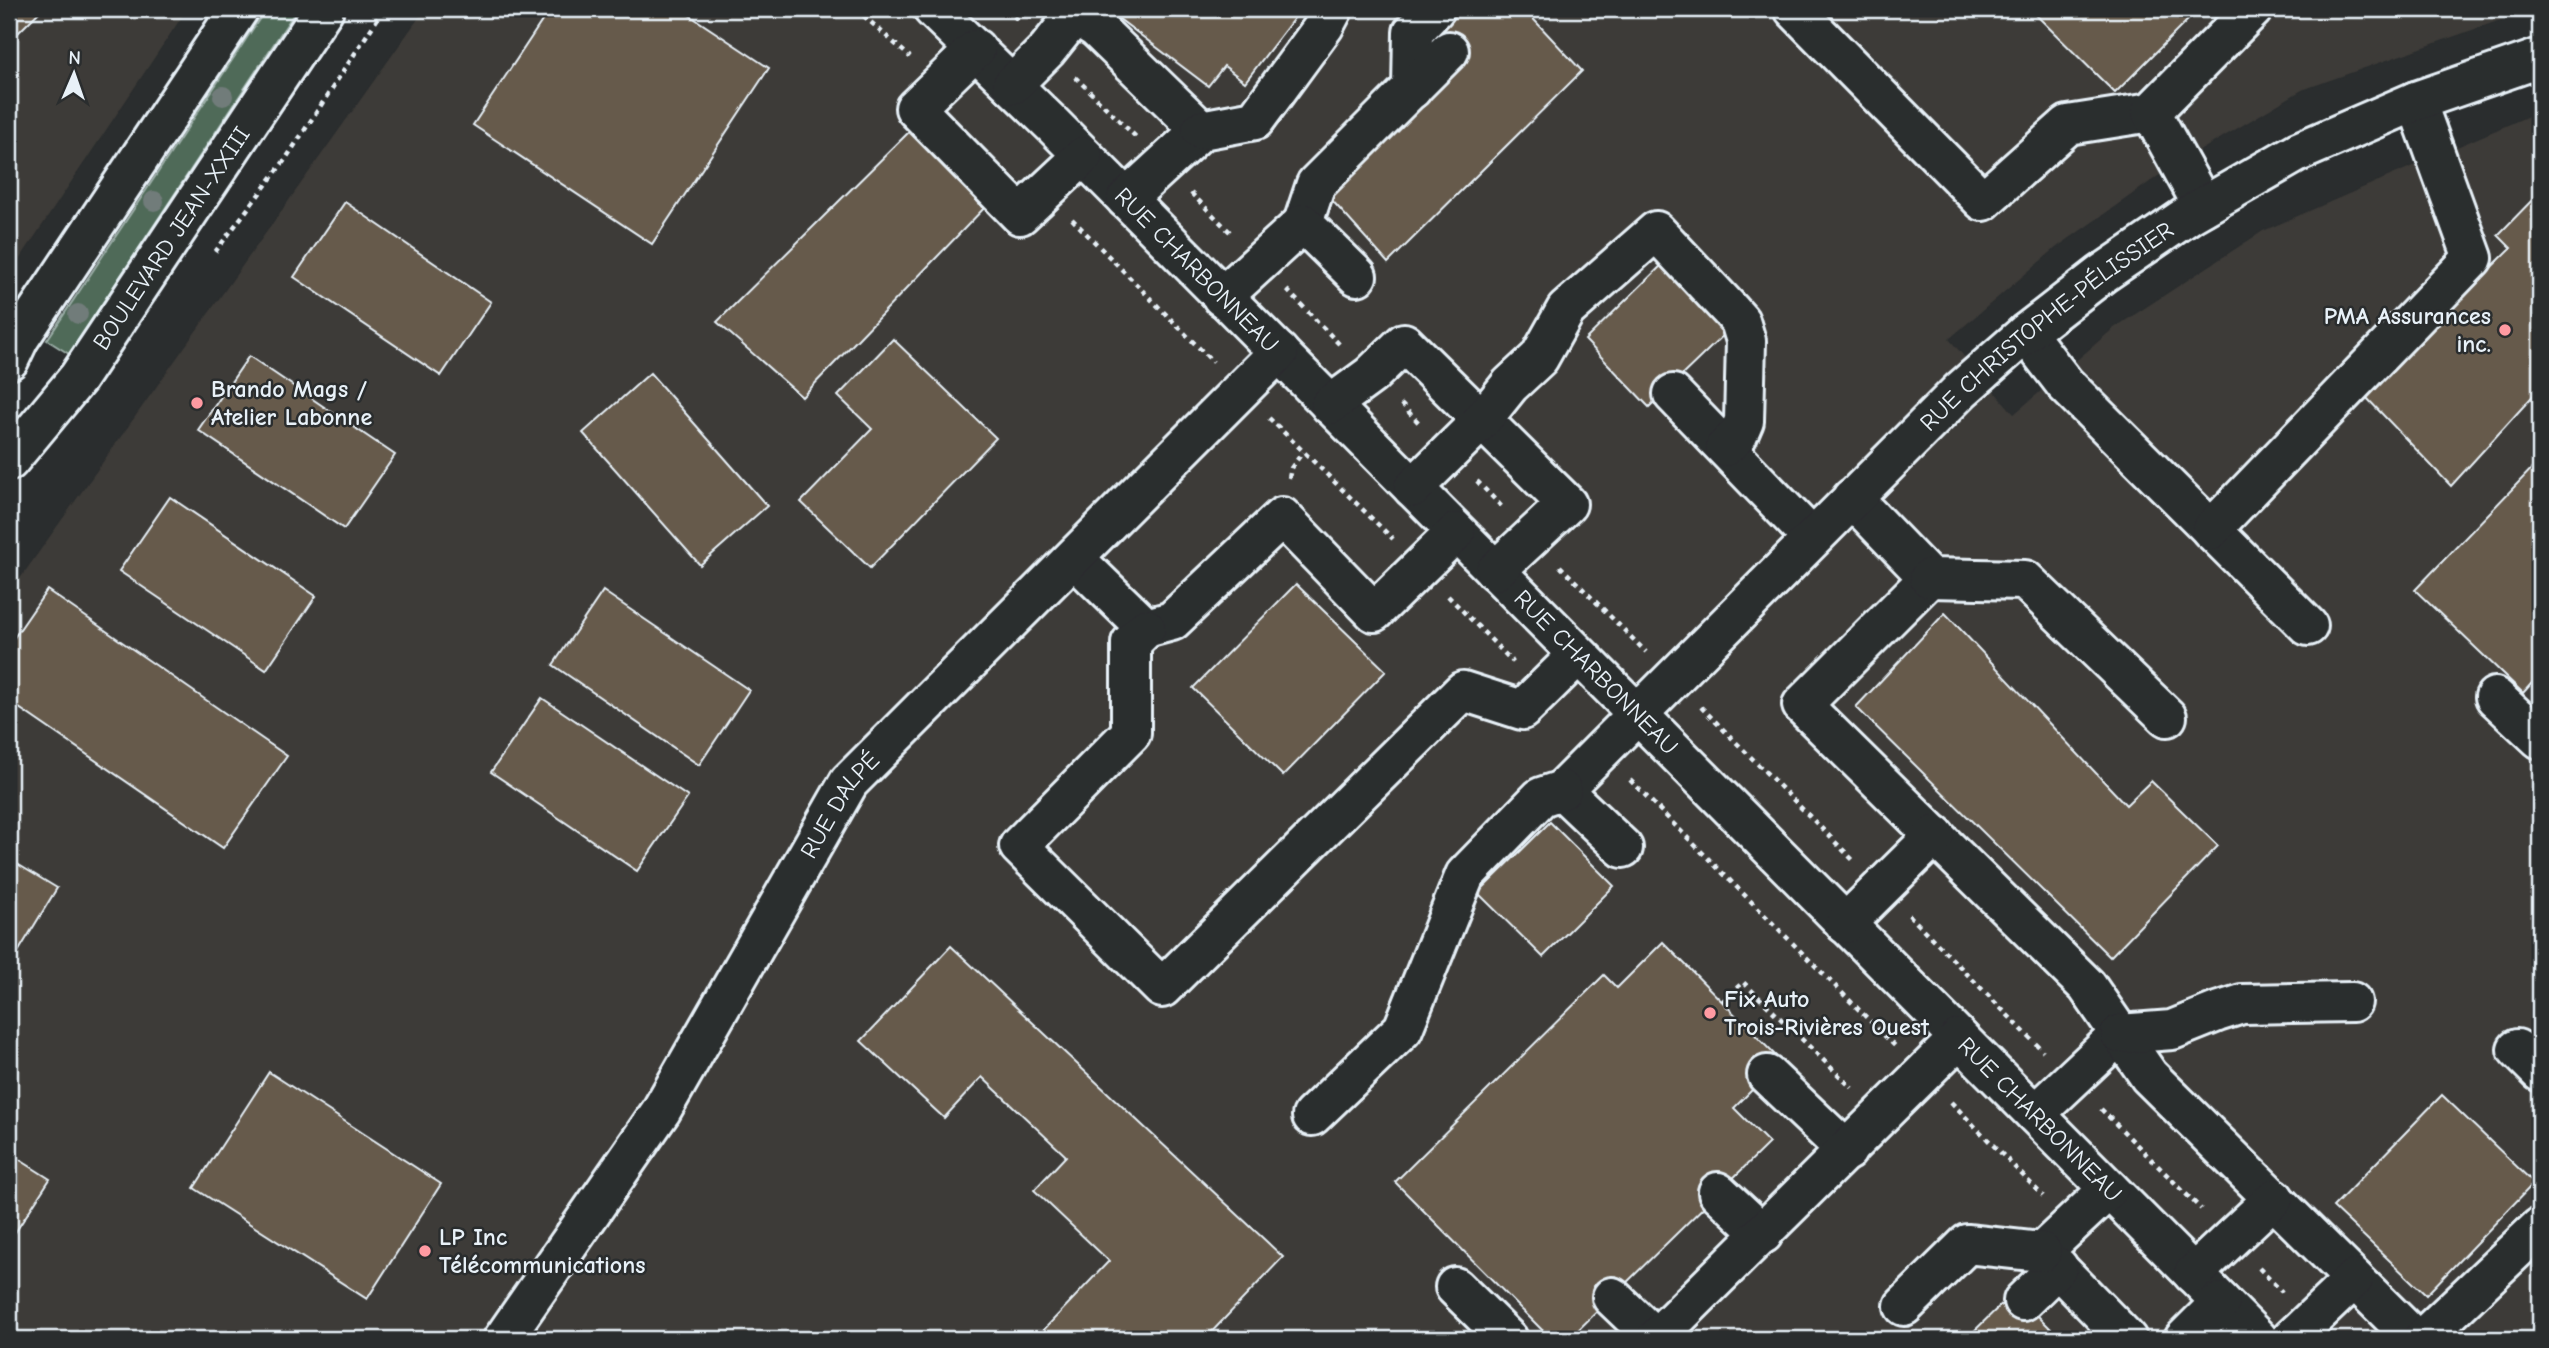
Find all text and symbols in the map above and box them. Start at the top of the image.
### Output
north arrow [38,38,108,108]
text: N [68,47,81,69]
street label: BOULEVARD JEAN-XXIII [87,121,256,355]
street label: RUE CHARBONNEAU [1109,182,1284,358]
street label: RUE CHRISTOPHE-PÉLISSIER [1914,216,2179,437]
place label: PMA Assurances inc. [2324,302,2491,358]
marker: PMA Assurances inc. [2497,322,2513,338]
place label: Brando Mags / Atelier Labonne [211,375,372,431]
marker: Brando Mags / Atelier Labonne [189,395,205,411]
street label: RUE CHARBONNEAU [1509,584,1684,760]
street label: RUE DALPÉ [794,746,885,863]
place label: Fix Auto Trois-Rivières Ouest [1724,985,1930,1041]
marker: Fix Auto Trois-Rivières Ouest [1702,1005,1718,1021]
street label: RUE CHARBONNEAU [1952,1031,2128,1208]
place label: LP Inc Télécommunications [439,1223,645,1279]
marker: LP Inc Télécommunications [417,1243,433,1259]

